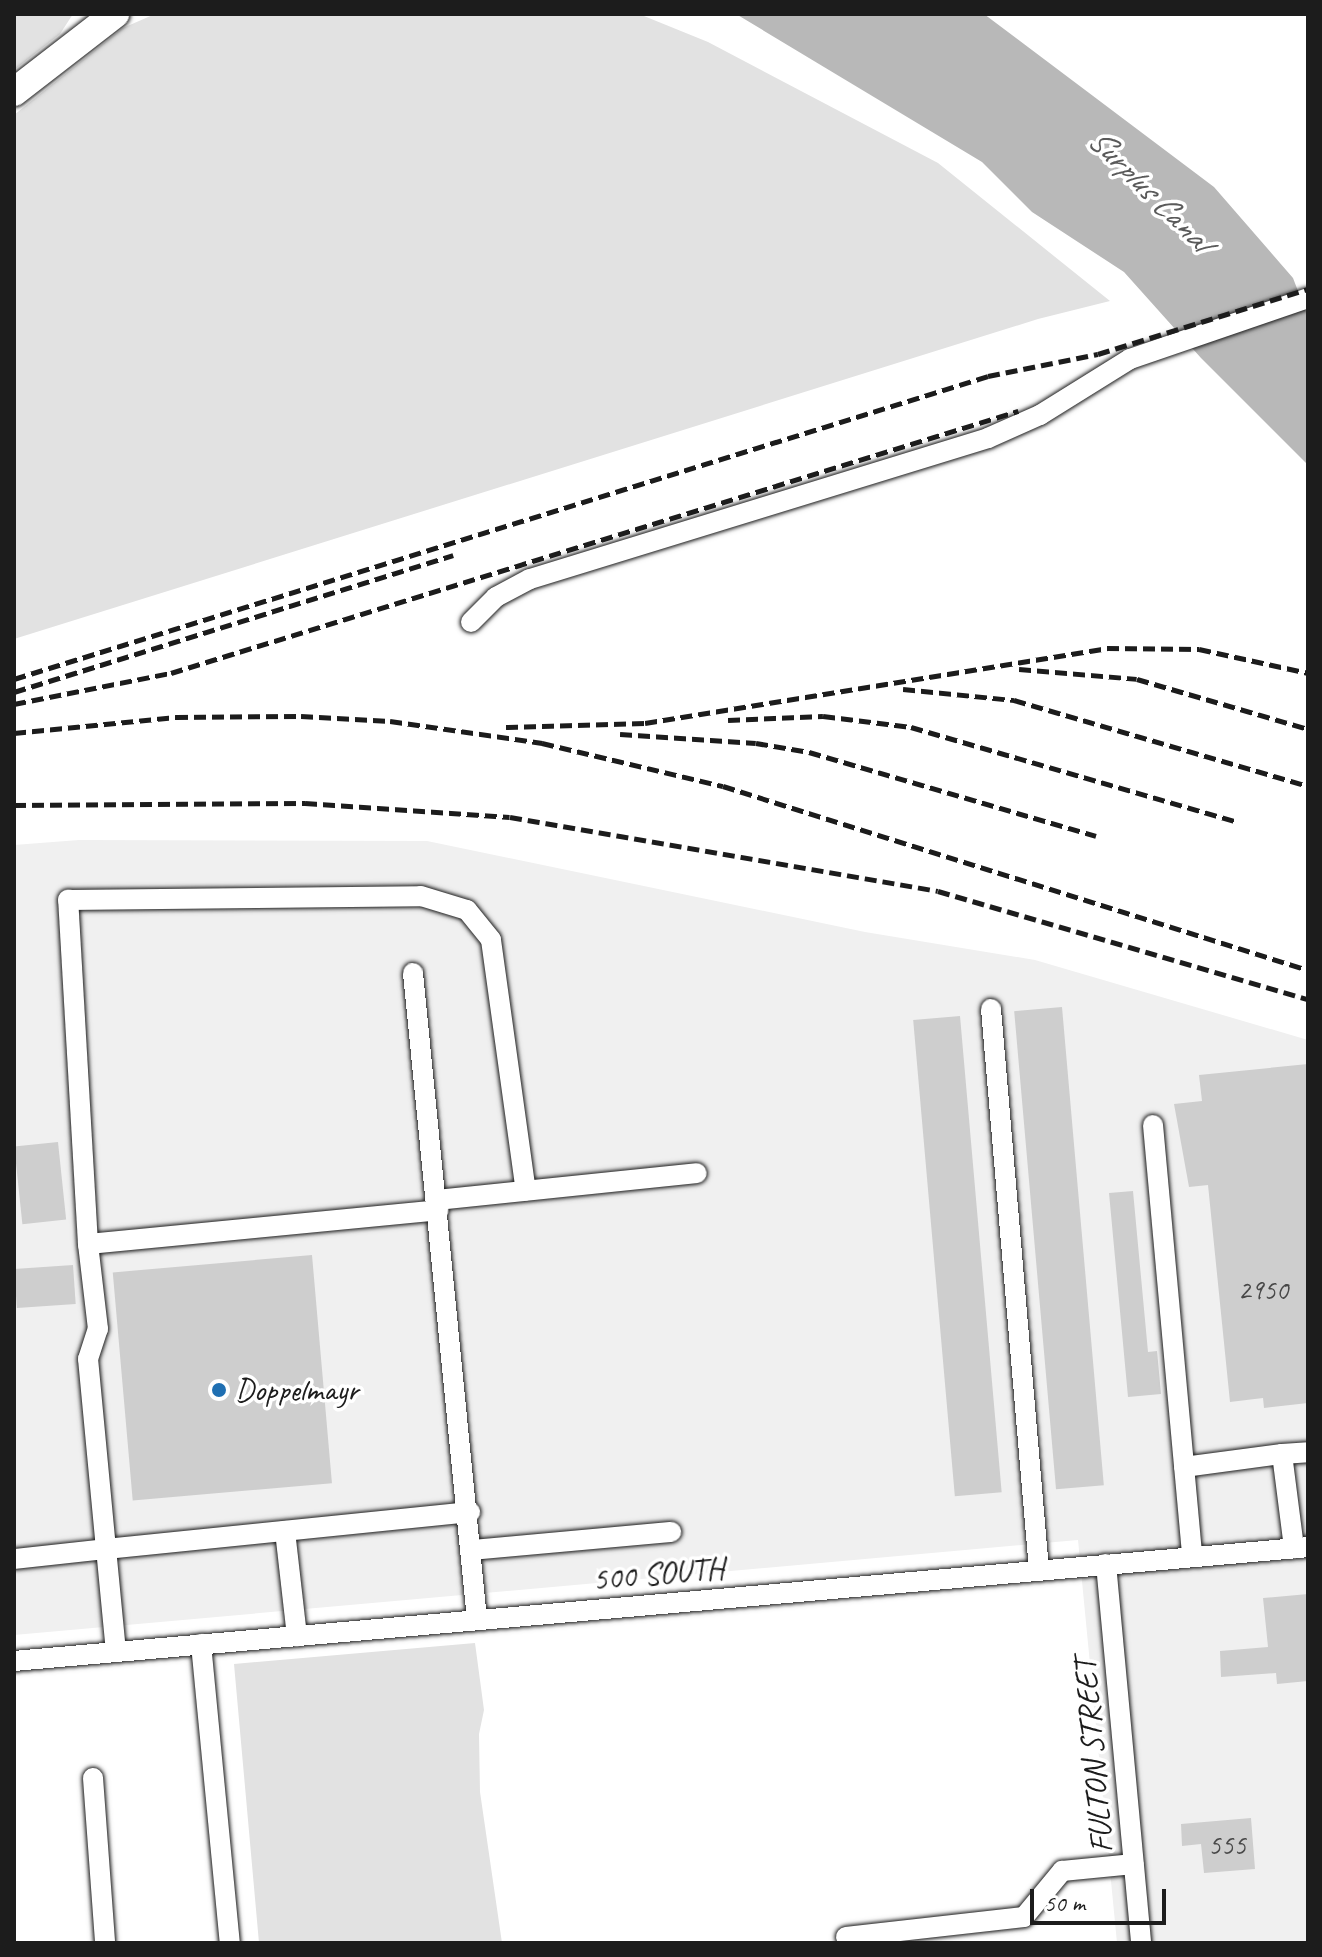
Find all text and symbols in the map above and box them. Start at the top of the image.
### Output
water label: Surplus Canal [1080,119,1220,259]
house number: 2950 [1238,1273,1288,1307]
place label: Doppelmayr [235,1371,359,1409]
marker: Doppelmayr [210,1381,228,1399]
street label: 500 SOUTH [591,1549,725,1599]
street label: FULTON STREET [1066,1658,1122,1854]
house number: 555 [1208,1828,1246,1862]
scale bar [1034,1873,1170,1923]
text: 50 m [1044,1888,1085,1918]

